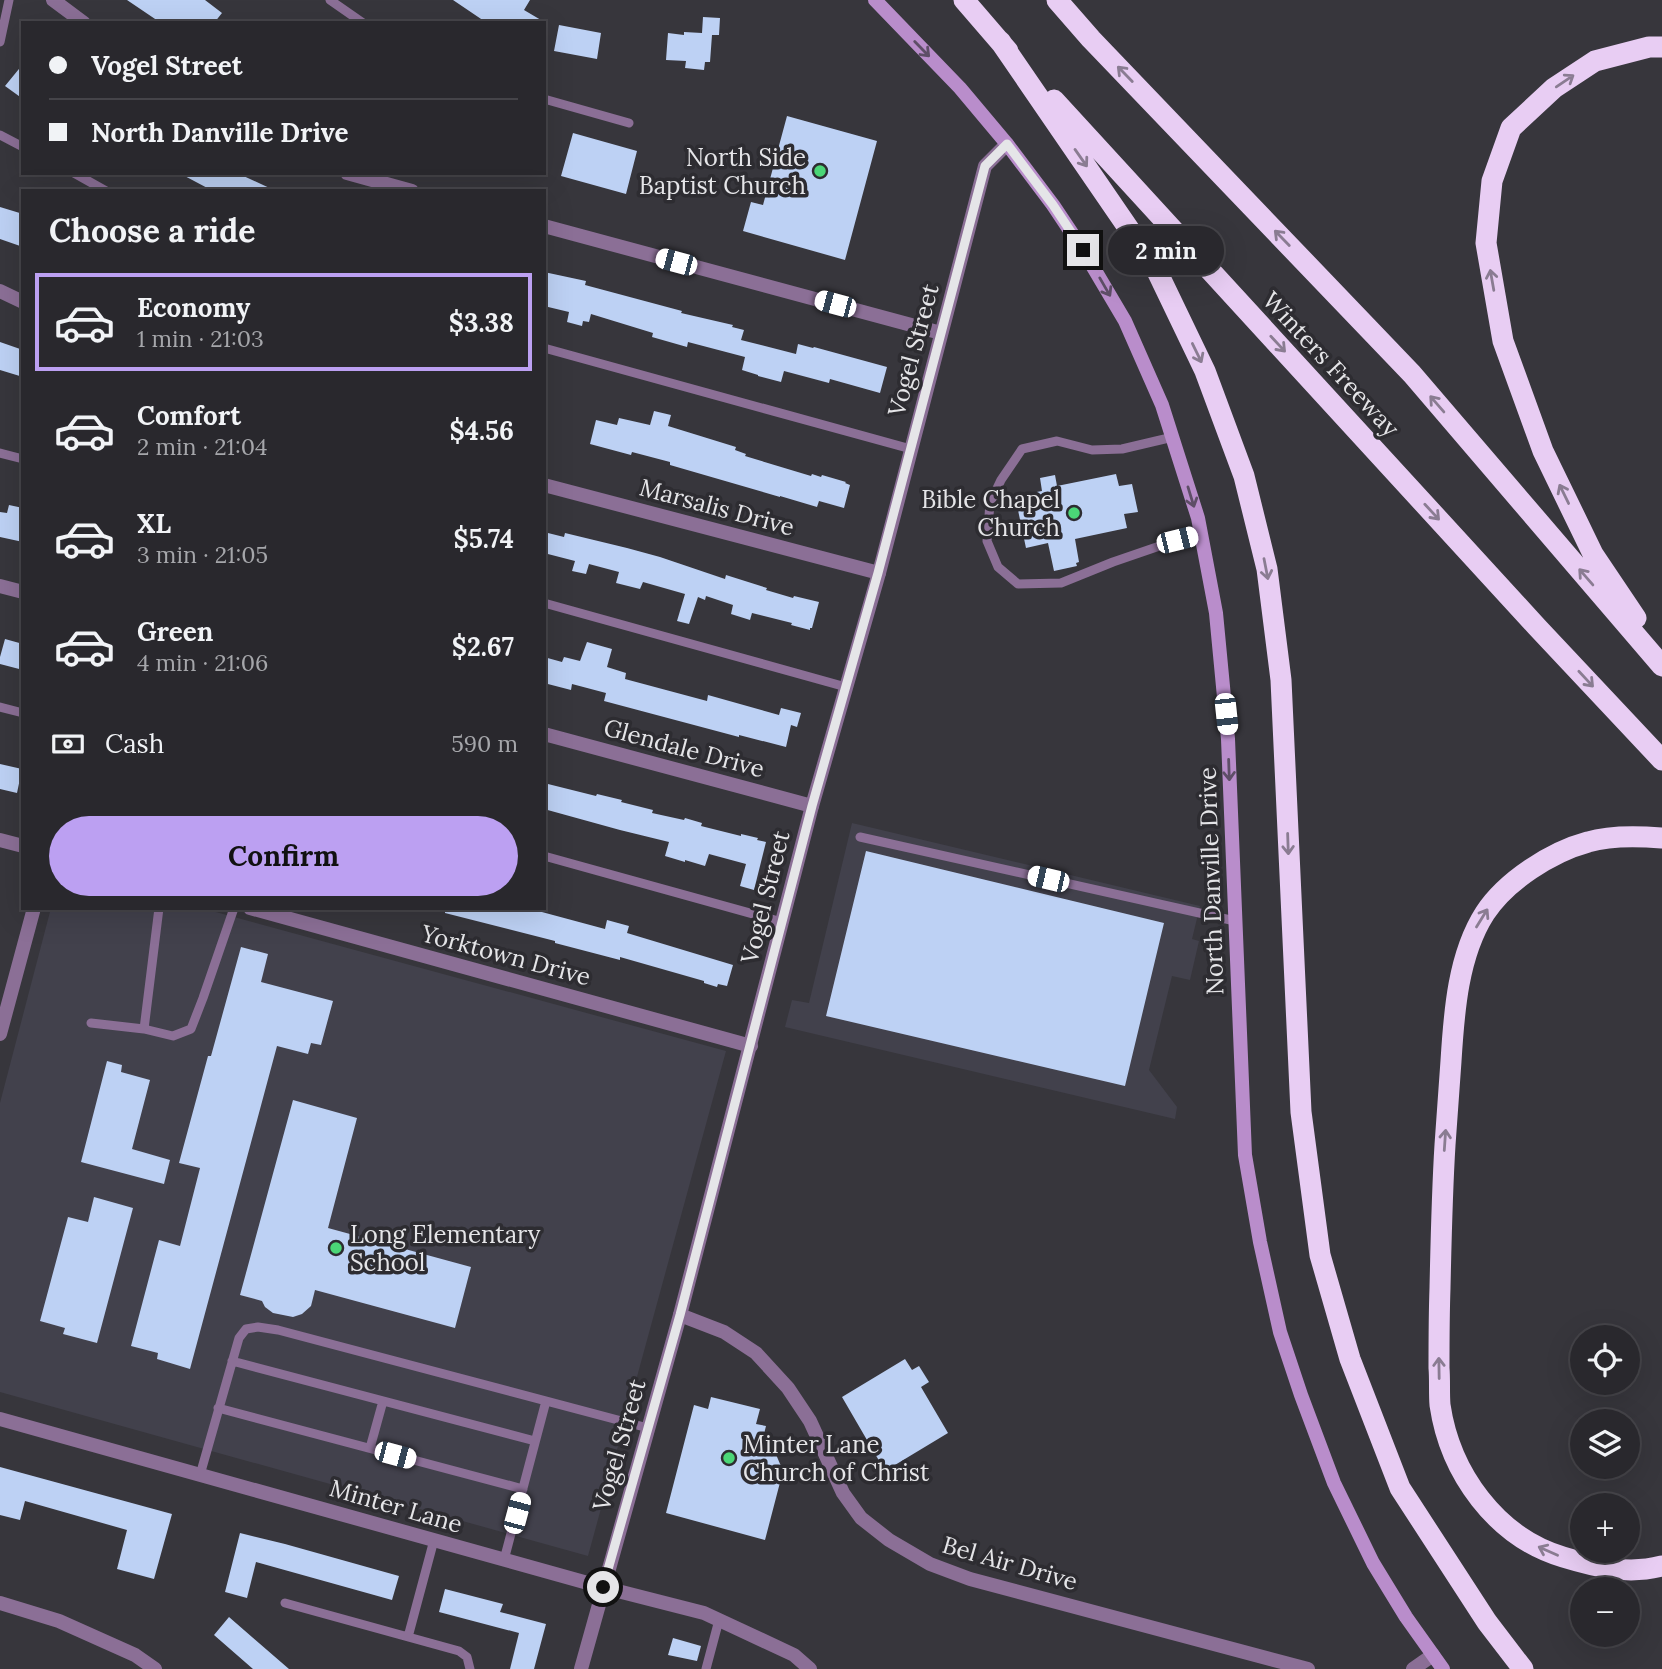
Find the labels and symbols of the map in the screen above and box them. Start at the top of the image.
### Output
one-way arrow [913,40,930,57]
one-way arrow [1116,66,1133,83]
one-way arrow [1555,74,1574,88]
place label: North Side Baptist Church [639,142,806,201]
one-way arrow [1074,147,1088,167]
marker: North Side Baptist Church [812,163,828,179]
callout: 2 min [1108,226,1223,274]
one-way arrow [1273,230,1290,247]
route end [1067,234,1099,266]
car [653,246,700,278]
one-way arrow [1485,269,1498,292]
one-way arrow [1099,276,1112,297]
street label: Vogel Street [880,280,946,421]
street label: Winters Freeway [1256,285,1406,443]
car [812,288,859,320]
one-way arrow [1269,335,1286,352]
one-way arrow [1190,342,1204,363]
one-way arrow [1429,396,1445,414]
street label: Marsalis Drive [636,471,798,543]
place label: Bible Chapel Church [921,484,1060,543]
one-way arrow [1557,484,1570,505]
one-way arrow [1186,485,1199,507]
one-way arrow [1423,503,1440,520]
marker: Bible Chapel Church [1066,505,1082,521]
car [1155,525,1200,555]
one-way arrow [1259,557,1273,580]
one-way arrow [1578,568,1594,586]
one-way arrow [1577,670,1594,687]
car [1214,692,1239,736]
street label: Glendale Drive [600,712,768,784]
one-way arrow [1223,758,1236,781]
street label: North Danville Drive [1192,766,1230,996]
street label: Vogel Street [733,827,797,968]
one-way arrow [1281,832,1294,855]
car [1026,864,1071,894]
one-way arrow [1476,909,1490,929]
street label: Yorktown Drive [417,917,594,992]
one-way arrow [1439,1129,1452,1152]
place label: Long Elementary School [350,1219,541,1278]
marker: Long Elementary School [328,1240,344,1256]
one-way arrow [1433,1357,1446,1380]
street label: Vogel Street [585,1375,653,1516]
place label: Minter Lane Church of Christ [743,1429,930,1488]
car [372,1439,419,1471]
marker: Minter Lane Church of Christ [721,1450,737,1466]
street label: Minter Lane [326,1472,466,1540]
car [502,1490,533,1536]
street label: Bel Air Drive [939,1529,1081,1597]
one-way arrow [1538,1544,1559,1557]
route start [587,1571,619,1603]

